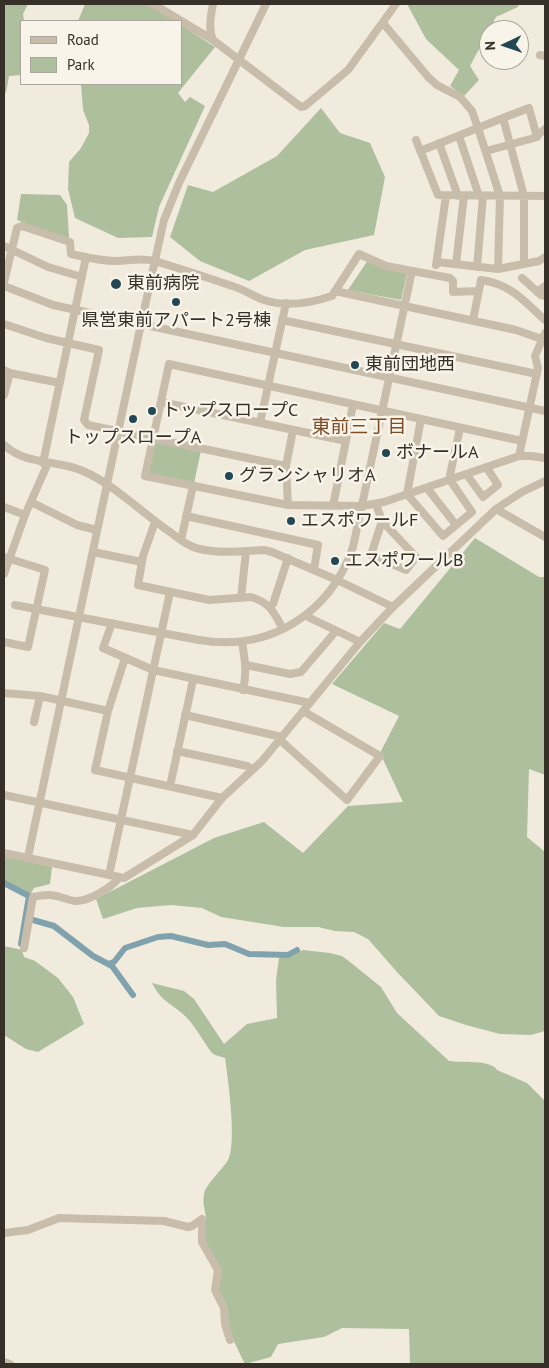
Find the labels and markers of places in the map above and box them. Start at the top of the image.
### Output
place label: 東前病院 [127,273,199,295]
marker: 東前病院 [109,277,123,291]
marker: 県営東前アパート2号棟 [170,296,182,308]
place label: 県営東前アパート2号棟 [81,310,271,332]
place label: 東前団地西 [365,354,455,376]
marker: 東前団地西 [349,359,361,371]
place label: トップスロープC [162,400,298,422]
marker: トップスロープC [146,405,158,417]
marker: トップスロープA [127,413,139,425]
place label: トップスロープA [65,427,201,449]
place label: ボナールA [396,442,479,464]
marker: ボナールA [380,447,392,459]
place label: グランシャリオA [239,465,376,487]
marker: グランシャリオA [223,470,235,482]
place label: エスポワールF [301,510,418,532]
marker: エスポワールF [285,515,297,527]
place label: エスポワールB [345,550,464,572]
marker: エスポワールB [329,555,341,567]

